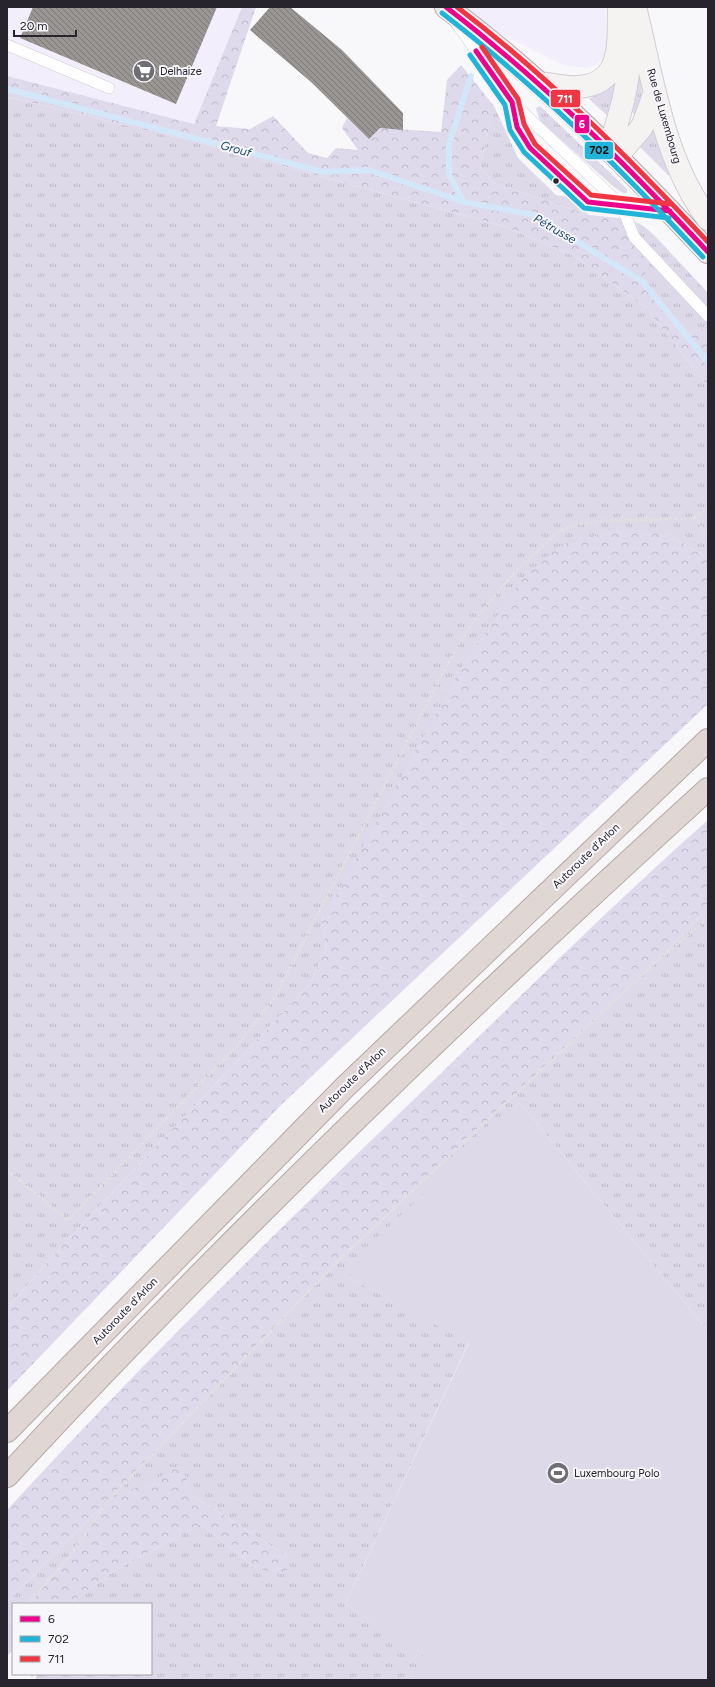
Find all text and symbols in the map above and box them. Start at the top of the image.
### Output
scale bar [14,12,76,38]
text: 20 m [20,19,48,33]
supermarket icon: Delhaize [131,58,157,84]
place label: Delhaize [160,65,202,78]
street label: Rue de Luxembourg [644,67,684,165]
line badge: 711 [550,89,581,108]
text: 711 [557,93,573,106]
line badge: 6 [574,114,590,134]
text: 6 [579,118,586,131]
water label: Grouf [219,138,254,160]
line badge: 702 [584,141,614,160]
text: 702 [589,144,609,157]
unlabelled marker [551,176,561,186]
water label: Pétrusse [531,211,579,247]
street label: Autoroute d'Arlon [550,821,622,891]
street label: Autoroute d'Arlon [316,1045,388,1115]
street label: Autoroute d'Arlon [90,1275,160,1347]
sports icon: Luxembourg Polo [545,1460,571,1486]
place label: Luxembourg Polo [574,1467,660,1480]
legend [12,1603,152,1675]
text: 6 [48,1612,55,1626]
text: 702 [48,1632,69,1646]
text: 711 [48,1652,64,1666]

